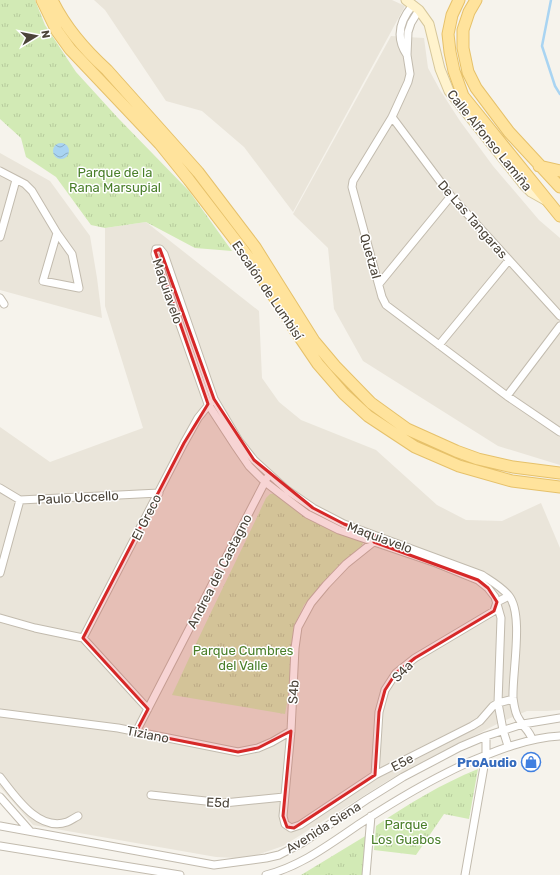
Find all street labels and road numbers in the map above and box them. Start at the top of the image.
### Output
street label: Calle Alfonso Lamiña [444,87,535,194]
street label: De Las Tangaras [434,177,511,262]
street label: Quetzal [357,232,384,280]
street label: Escalón de Lumbisí [229,238,307,343]
street label: Maquiavelo [149,257,186,326]
street label: Paulo Uccello [37,488,119,507]
street label: El Greco [128,492,164,543]
street label: Andrea del Castagno [184,512,256,631]
street label: Maquiavelo [345,519,414,556]
street label: S4a [389,658,416,685]
street label: S4b [285,679,302,704]
street label: Tiziano [125,723,170,746]
street label: E5e [389,751,416,774]
street label: E5d [206,794,230,811]
street label: Avenida Siena [283,798,363,856]

